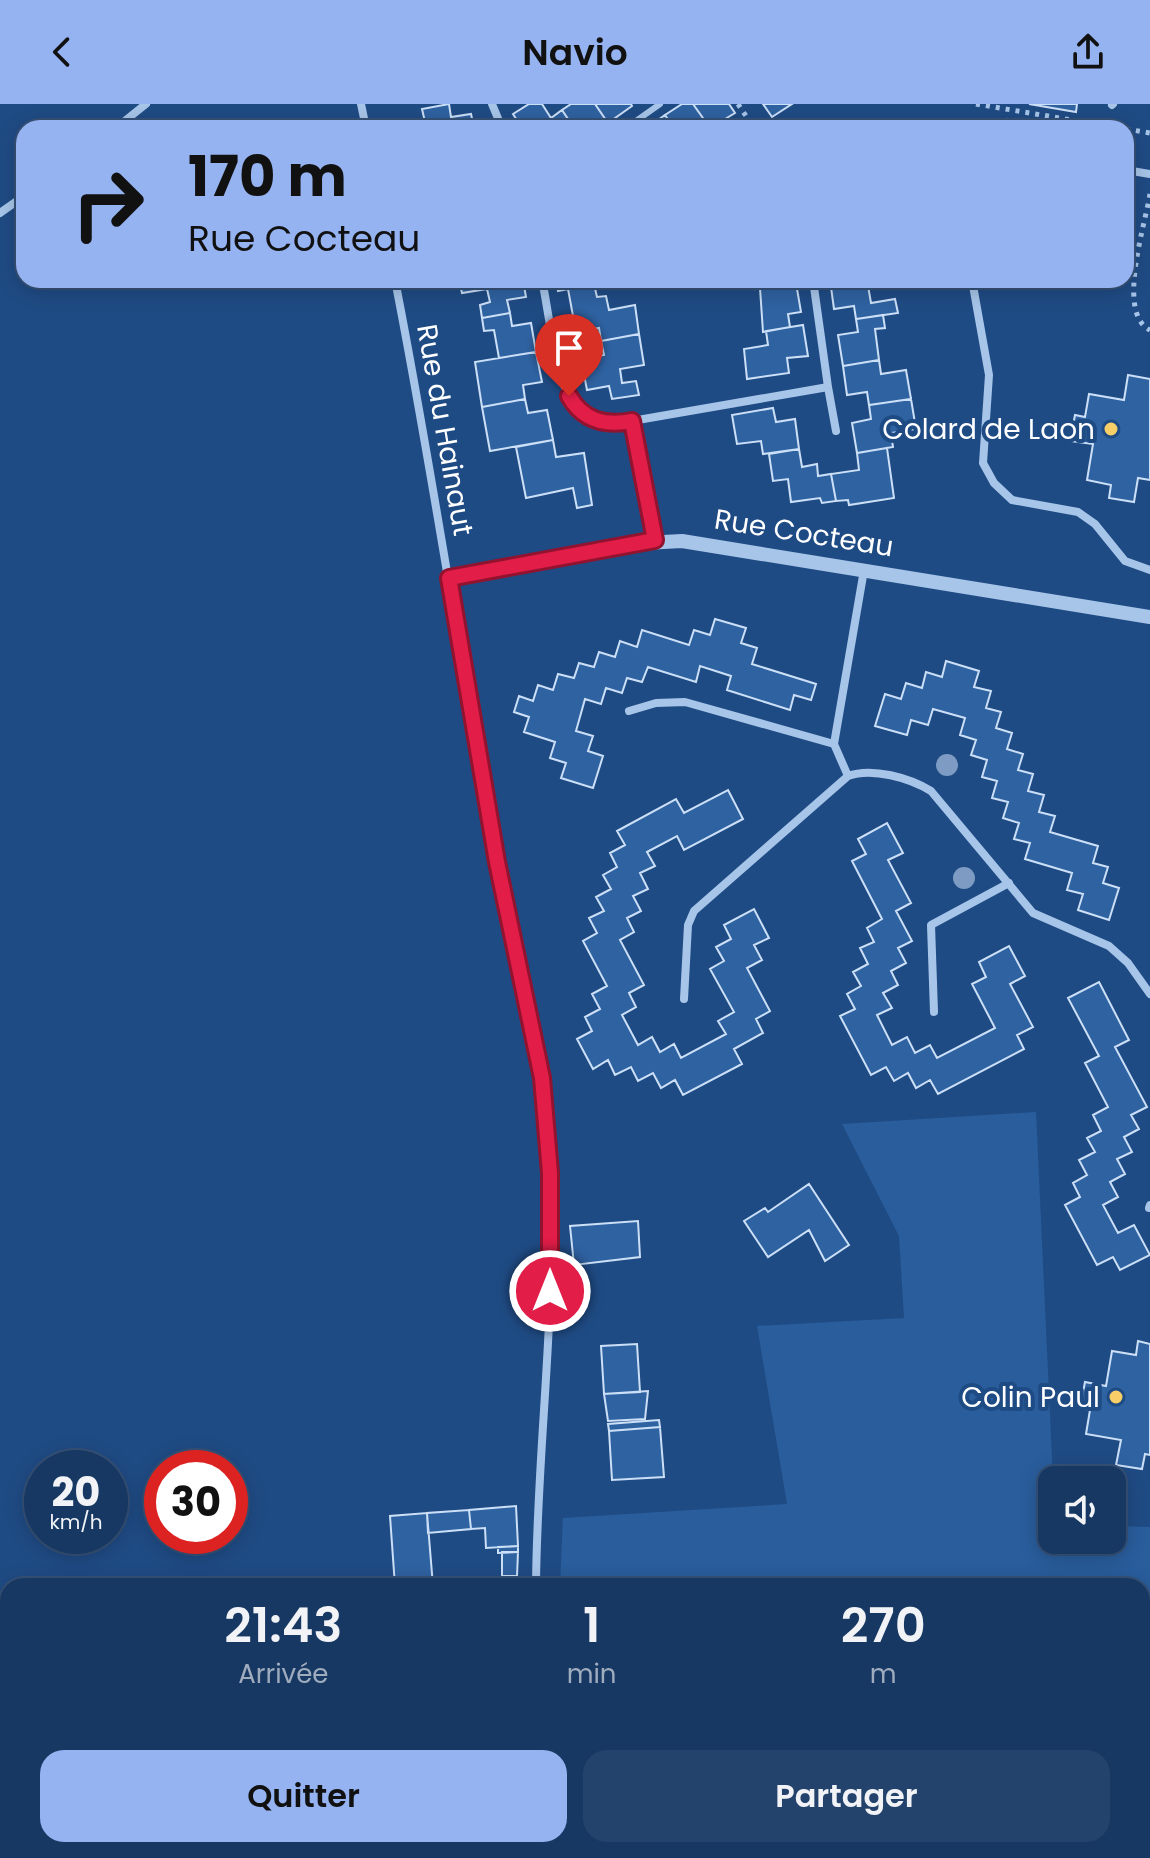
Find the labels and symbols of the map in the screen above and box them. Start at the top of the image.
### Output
pin [535,314,603,396]
street label: Rue du Hainaut [407,321,483,539]
place label: Colard de Laon [882,410,1095,449]
marker: Colard de Laon [1102,420,1120,438]
street label: Rue Cocteau [712,500,896,566]
position arrow [508,1249,592,1333]
place label: Colin Paul [961,1378,1100,1417]
marker: Colin Paul [1107,1388,1125,1406]
speed limit sign: 30 [144,1450,248,1554]

